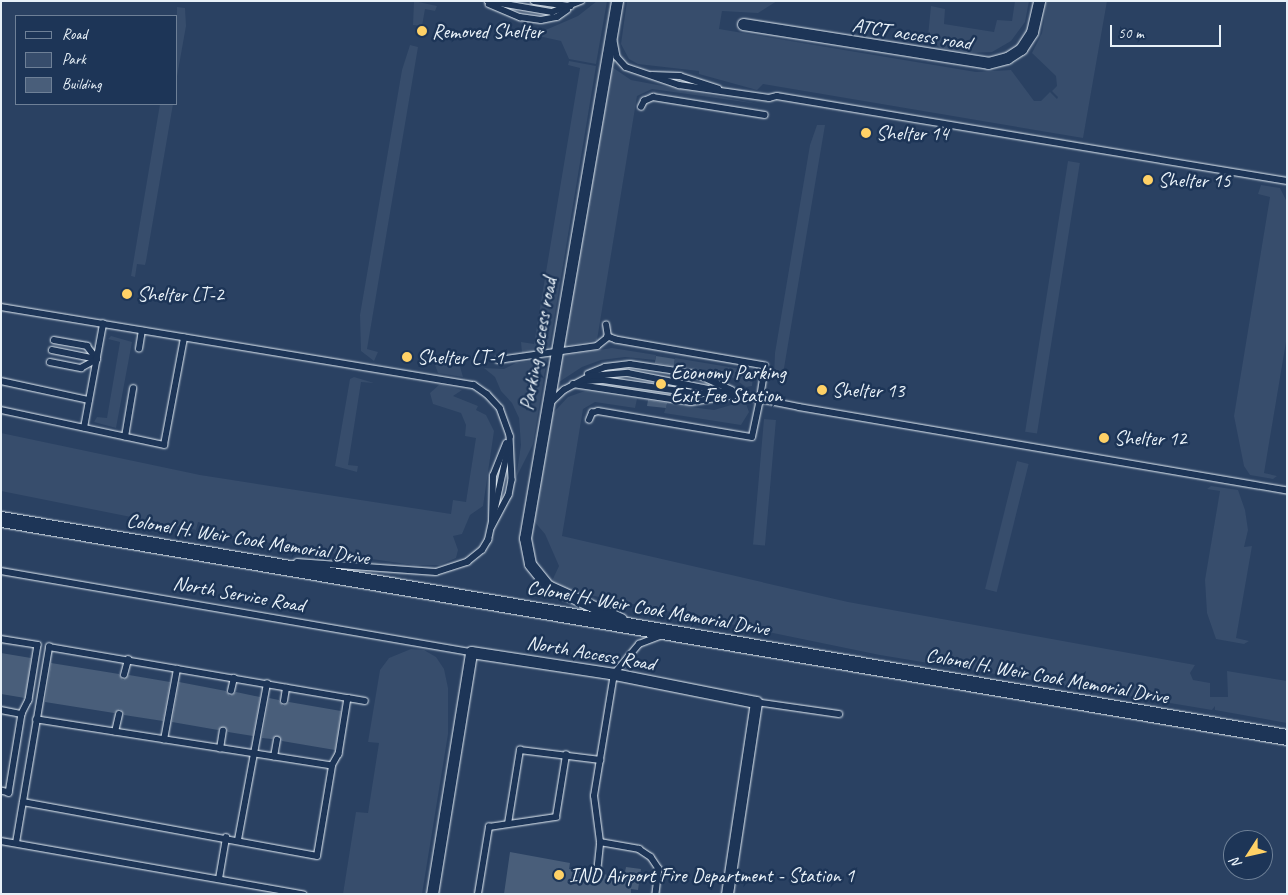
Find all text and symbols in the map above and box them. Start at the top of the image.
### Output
street label: ATCT access road [851,13,973,55]
legend [15,15,178,105]
scale bar [1113,15,1224,47]
place label: Removed Shelter [432,19,543,43]
text: 50 m [1118,24,1144,43]
text: Road [62,25,87,44]
marker: Removed Shelter [416,25,428,37]
text: Park [62,50,86,69]
text: Building [62,75,101,94]
place label: Shelter 14 [876,121,948,145]
marker: Shelter 14 [860,127,872,139]
place label: Shelter 15 [1158,168,1230,192]
marker: Shelter 15 [1142,174,1154,186]
street label: Parking access road [515,276,561,412]
place label: Shelter LT-2 [137,282,224,306]
marker: Shelter LT-2 [121,288,133,300]
place label: Shelter LT-1 [417,345,504,369]
marker: Shelter LT-1 [401,351,413,363]
place label: Economy Parking Exit Fee Station [671,360,786,407]
marker: Economy Parking Exit Fee Station [655,378,667,390]
place label: Shelter 13 [832,378,904,402]
marker: Shelter 13 [816,384,828,396]
place label: Shelter 12 [1114,426,1186,450]
marker: Shelter 12 [1098,432,1110,444]
street label: Colonel H. Weir Cook Memorial Drive [124,508,372,570]
street label: North Service Road [172,571,306,617]
street label: Colonel H. Weir Cook Memorial Drive [525,575,771,641]
street label: North Access Road [525,630,657,676]
street label: Colonel H. Weir Cook Memorial Drive [924,643,1170,709]
north arrow [1223,830,1273,880]
text: N [1227,855,1246,872]
place label: IND Airport Fire Department - Station 1 [569,863,855,887]
marker: IND Airport Fire Department - Station 1 [553,869,565,881]

